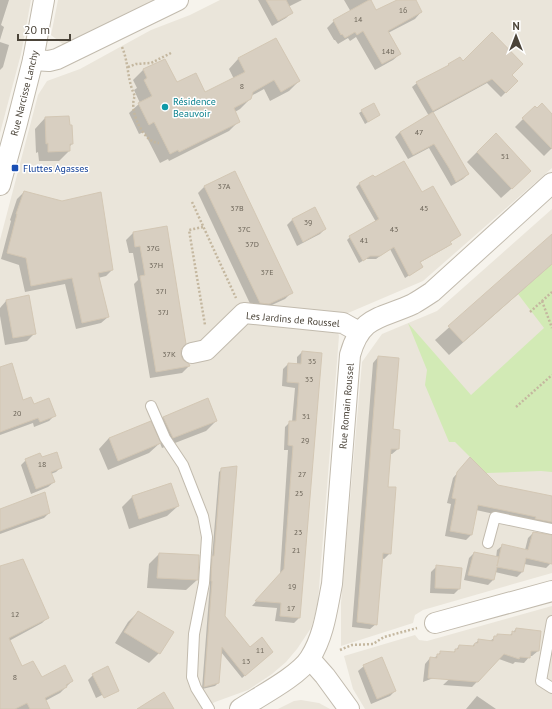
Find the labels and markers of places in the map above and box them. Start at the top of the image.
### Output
place label: Résidence Beauvoir [173,95,216,120]
marker: Résidence Beauvoir [160,102,170,112]
place label: Fluttes Agasses [23,162,89,175]
marker: Fluttes Agasses [10,163,20,173]

